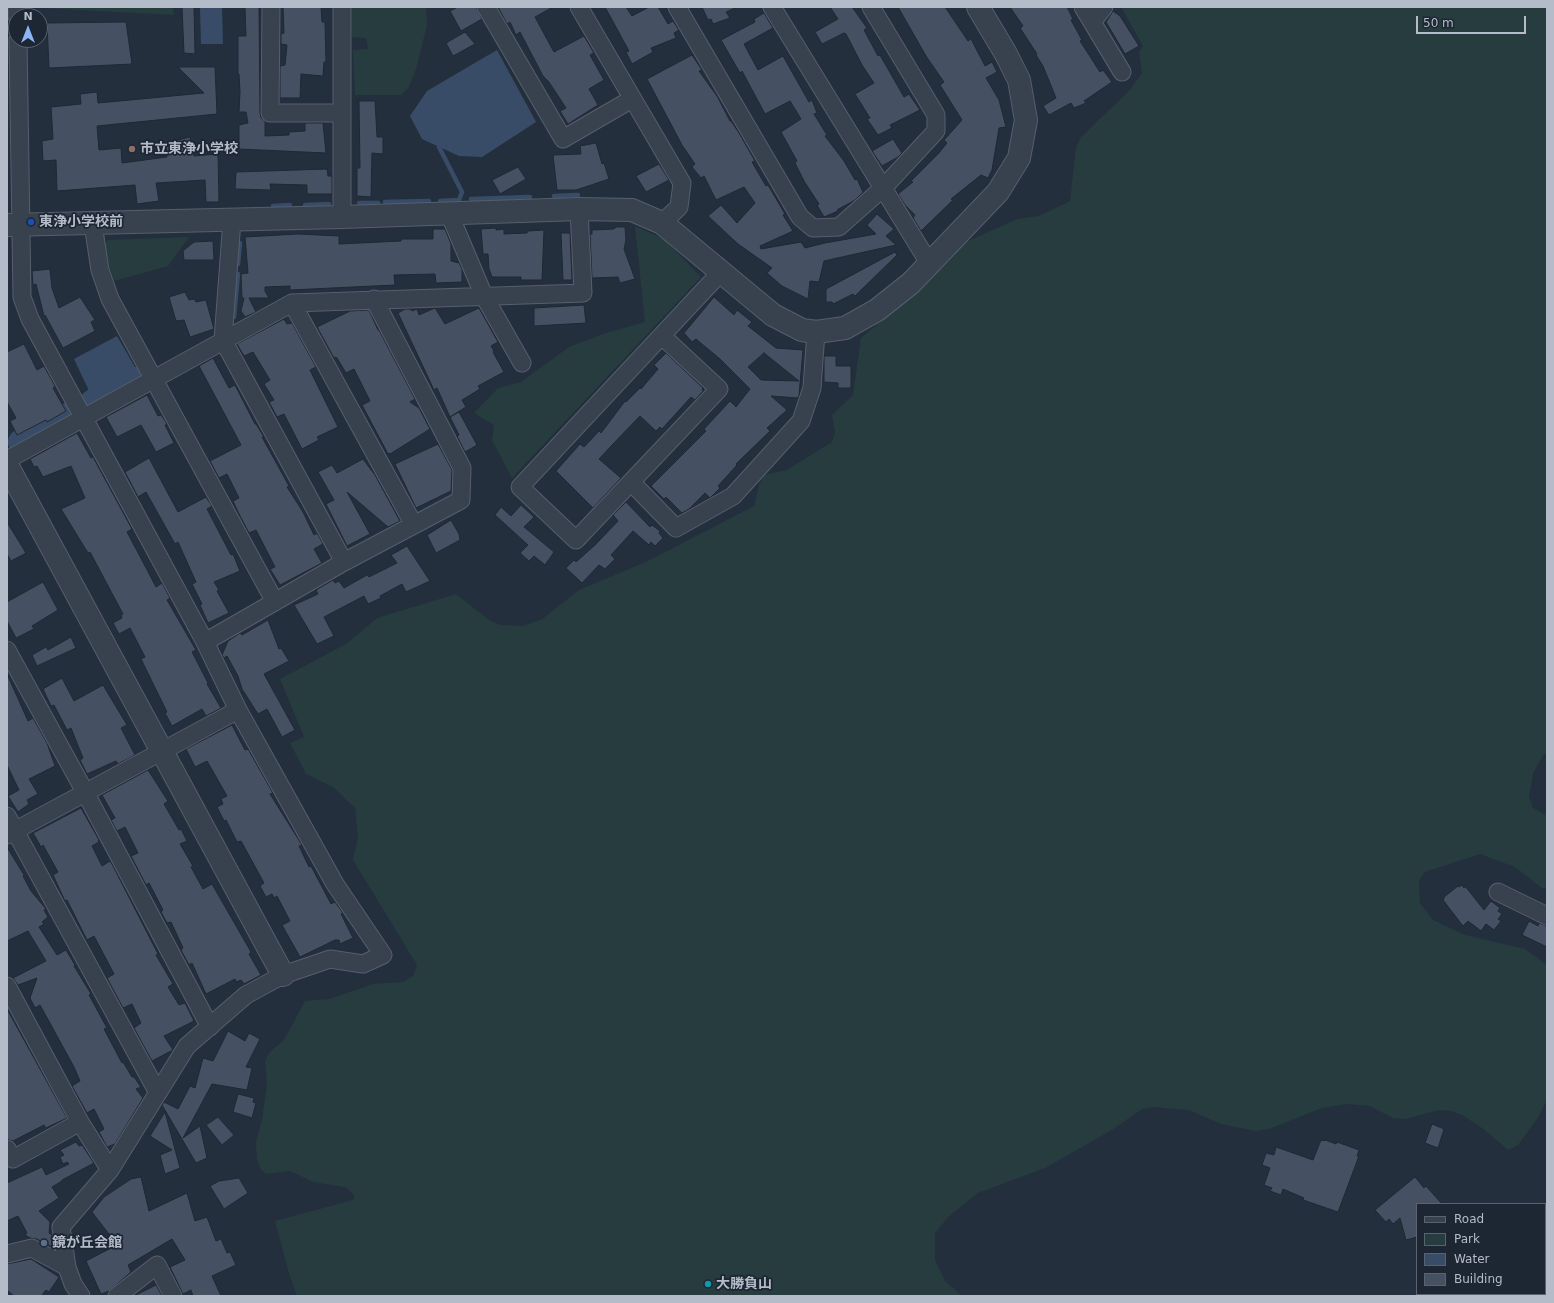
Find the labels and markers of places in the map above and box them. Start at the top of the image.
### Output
place label: 市立東浄小学校 [140,141,238,157]
marker: 市立東浄小学校 [127,144,137,154]
place label: 東浄小学校前 [39,214,123,230]
marker: 東浄小学校前 [26,217,36,227]
place label: 鏡が丘会館 [52,1235,122,1251]
marker: 鏡が丘会館 [39,1238,49,1248]
place label: 大勝負山 [716,1276,772,1292]
marker: 大勝負山 [703,1279,713,1289]

